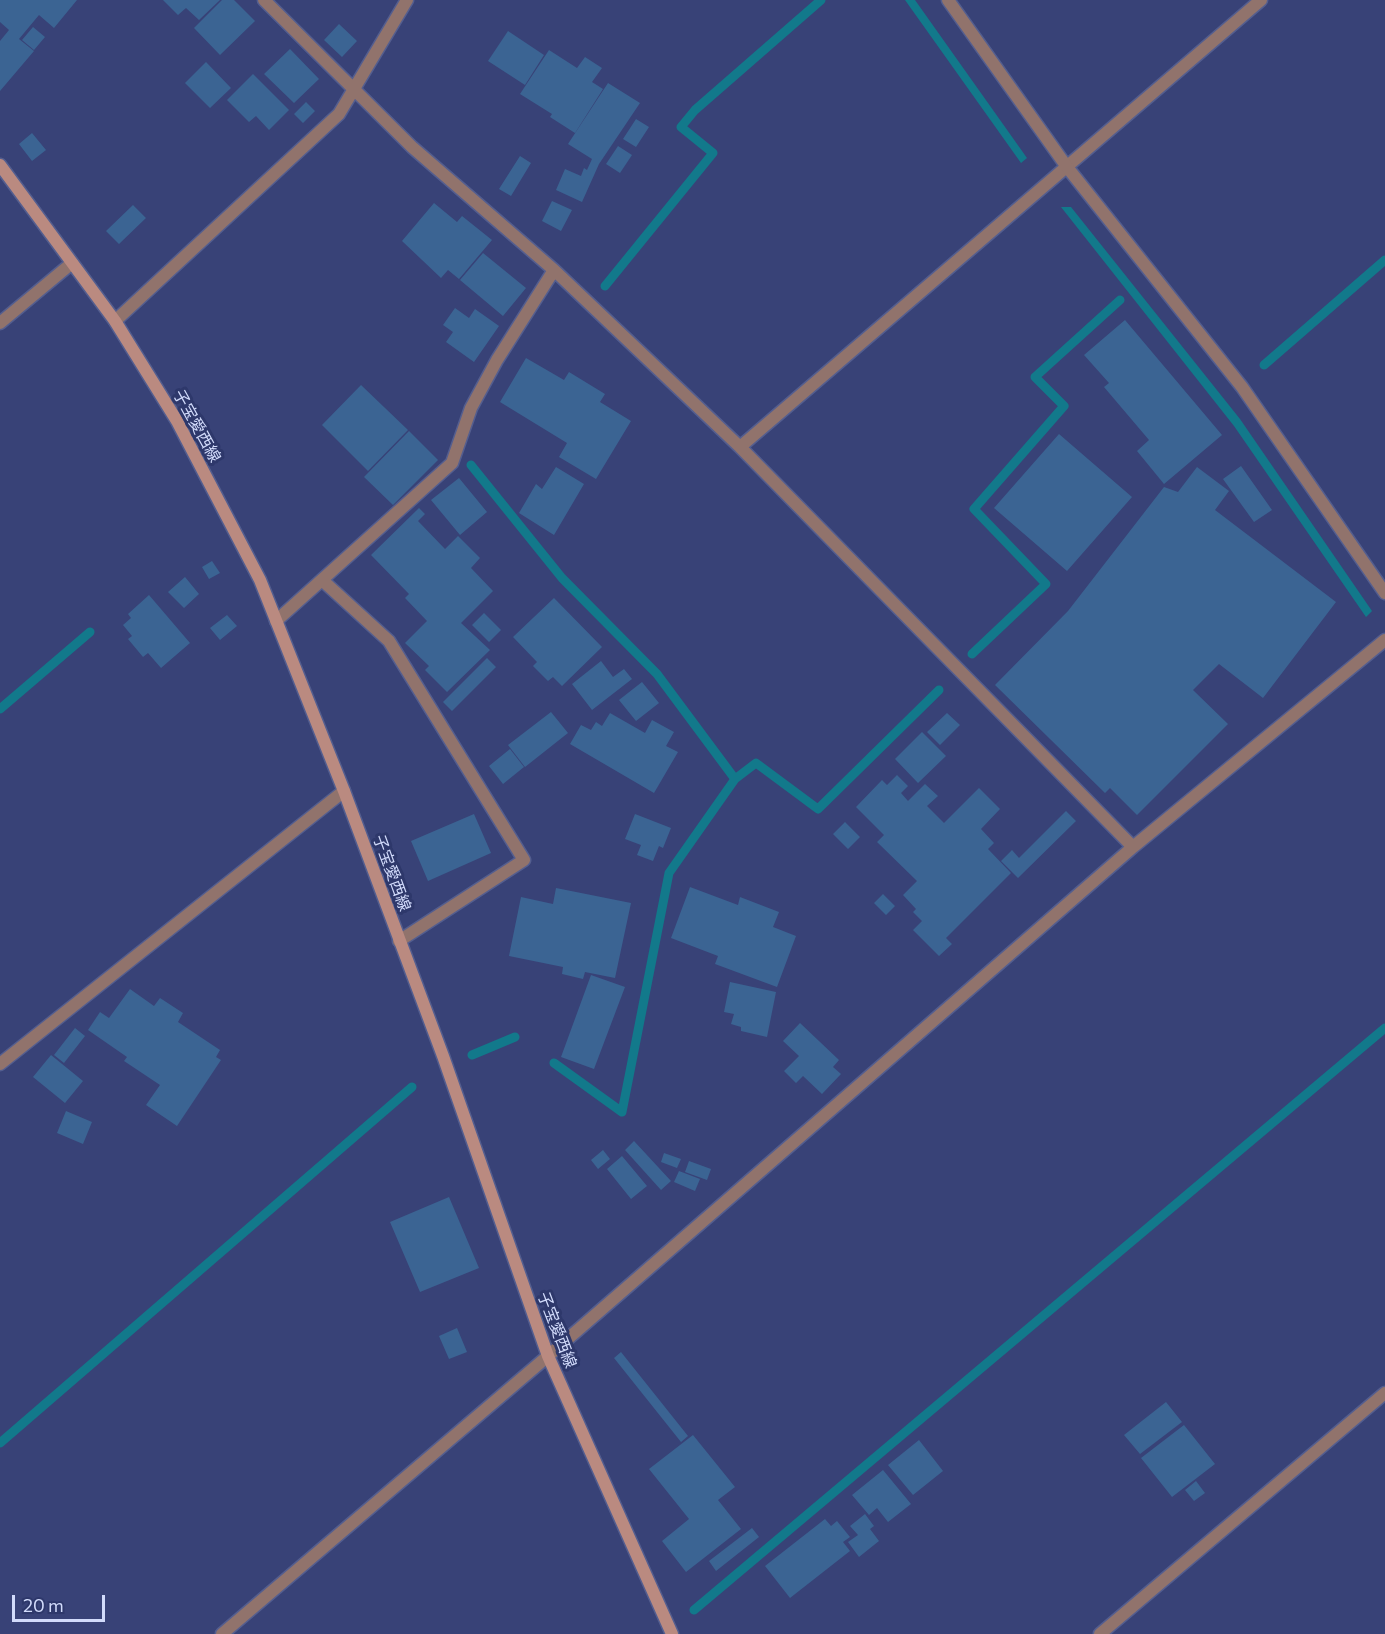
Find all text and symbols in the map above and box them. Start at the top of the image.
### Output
street label: 子宝愛西線 [169,386,225,466]
street label: 子宝愛西線 [369,832,415,914]
street label: 子宝愛西線 [534,1289,580,1371]
scale bar [15,1583,108,1621]
text: 20 m [23,1594,64,1616]

